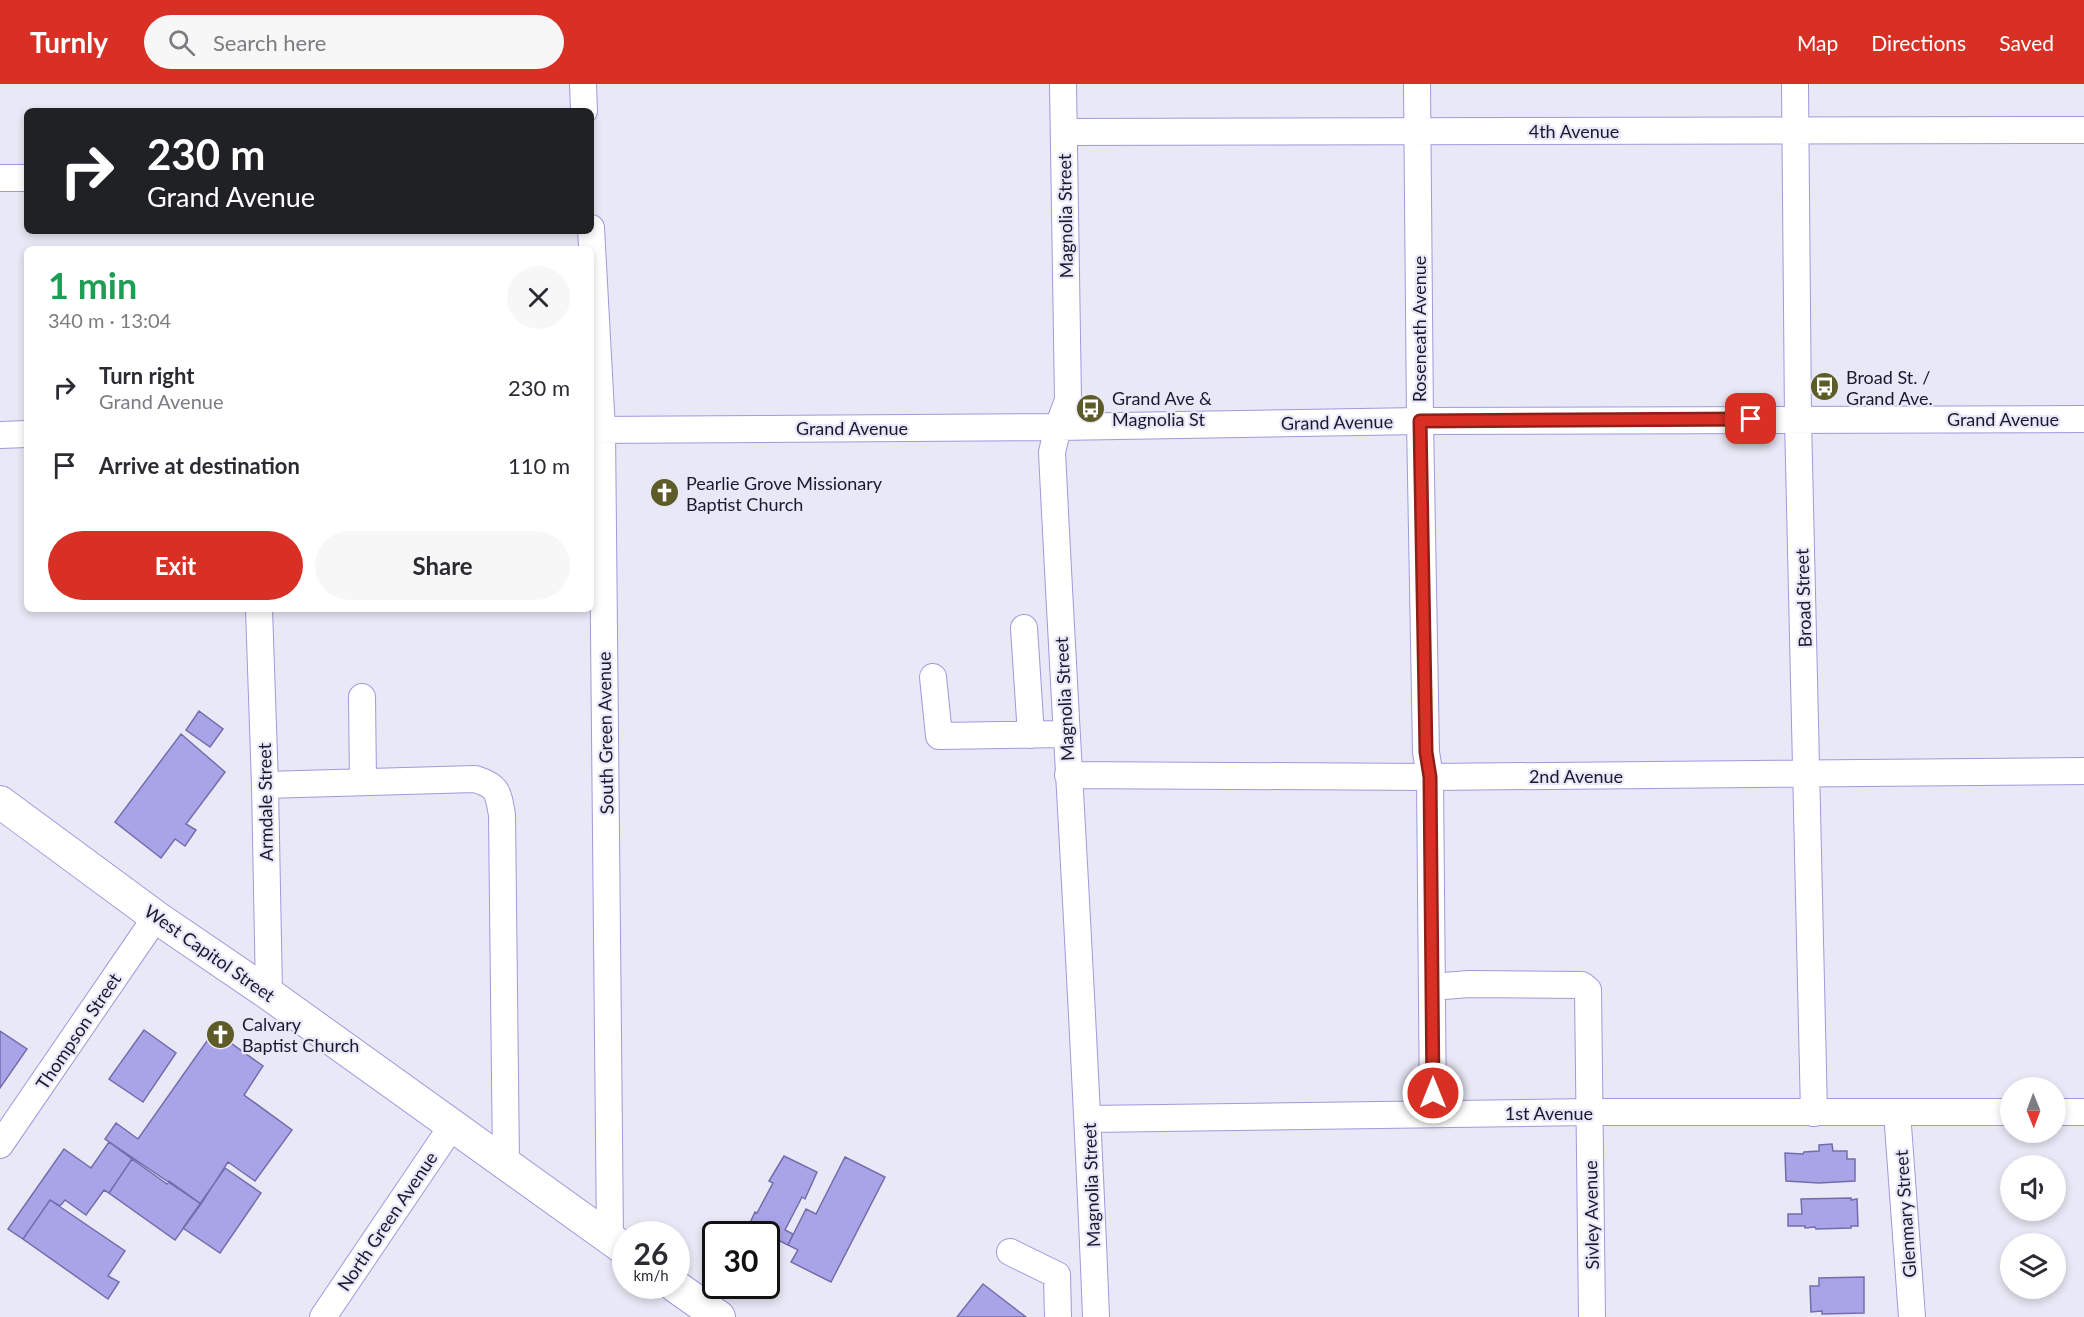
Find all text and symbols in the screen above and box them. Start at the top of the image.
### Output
search box [144,15,564,69]
text: Turnly [30,25,108,59]
icon: search [165,26,198,59]
text: Search here [213,29,326,56]
text: Map [1797,30,1838,55]
text: Directions [1871,30,1966,55]
text: Saved [1999,30,2054,55]
street label: 4th Avenue [1529,120,1619,142]
text: 230 m [147,129,265,179]
icon: right [48,132,126,210]
street label: Magnolia Street [1053,153,1077,278]
text: Grand Avenue [147,180,315,213]
street label: Roseneath Avenue [1408,256,1430,402]
text: 1 min [48,263,137,307]
button: close [507,266,570,329]
text: 340 m · 13:04 [48,308,171,332]
text: Turn right [99,362,194,389]
place label: Broad St. / Grand Ave. [1846,366,1933,409]
icon: right [48,371,81,404]
bus stop icon: Broad St. / Grand Ave. [1809,371,1841,403]
text: 230 m [508,374,570,401]
place label: Grand Ave & Magnolia St [1112,387,1212,430]
text: Grand Avenue [99,389,224,413]
bus stop icon: Grand Ave & Magnolia St [1075,392,1107,424]
pin [1725,393,1776,444]
icon: arrive [1734,402,1767,435]
street label: Grand Avenue [1947,408,2059,430]
street label: Grand Avenue [1281,410,1393,434]
street label: Grand Avenue [796,417,908,439]
icon: arrive [48,449,81,482]
text: Arrive at destination [99,452,300,479]
text: 110 m [508,452,570,479]
place label: Pearlie Grove Missionary Baptist Church [686,472,883,515]
church icon: Pearlie Grove Missionary Baptist Church [649,477,681,509]
button: Exit [48,531,303,600]
button: Share [315,531,570,600]
street label: Broad Street [1790,548,1816,648]
street label: Magnolia Street [1050,636,1078,762]
street label: South Green Avenue [593,651,617,815]
street label: Armdale Street [253,742,277,861]
street label: 2nd Avenue [1529,765,1623,787]
street label: West Capitol Street [141,900,280,1007]
street label: Thompson Street [31,968,125,1093]
place label: Calvary Baptist Church [242,1013,359,1056]
church icon: Calvary Baptist Church [205,1018,237,1050]
position arrow [1401,1061,1465,1125]
north arrow [2000,1077,2066,1143]
map controls [2000,1077,2066,1299]
street label: 1st Avenue [1505,1102,1593,1124]
street label: Magnolia Street [1078,1122,1104,1248]
street label: North Green Avenue [332,1147,442,1295]
street label: Glenmary Street [1890,1149,1920,1279]
button: sound [2000,1155,2066,1221]
street label: Sivley Avenue [1579,1160,1603,1270]
speed limit sign: 30 [702,1221,780,1299]
button: layers [2000,1233,2066,1299]
text: 26 [634,1235,668,1271]
text: km/h [633,1266,669,1284]

